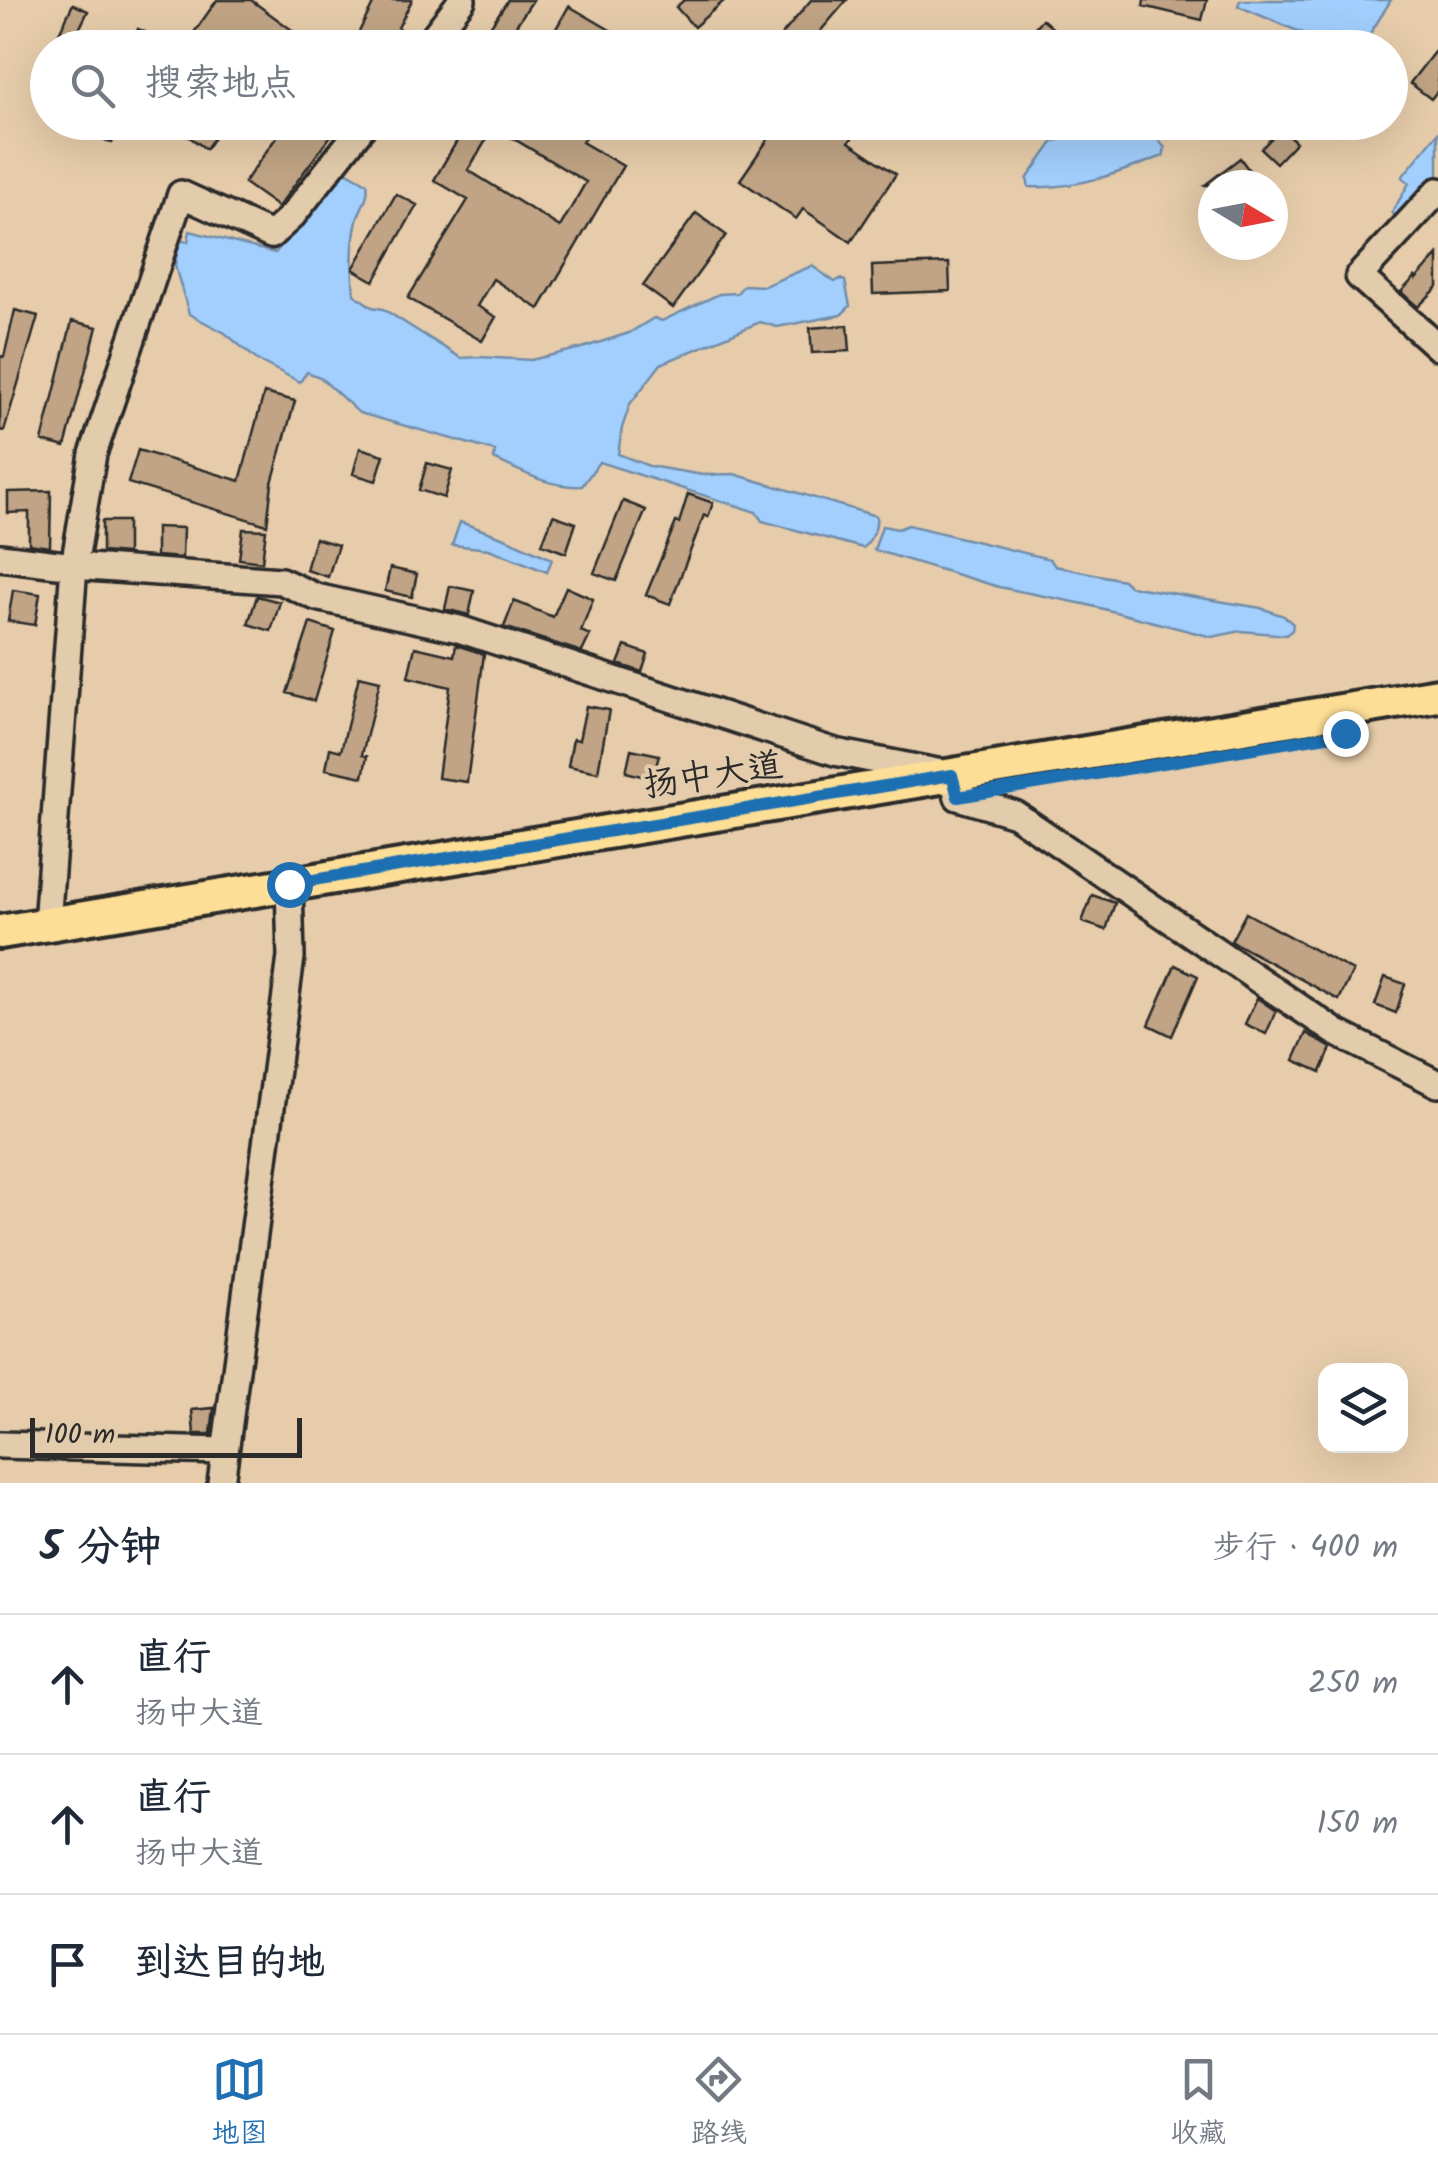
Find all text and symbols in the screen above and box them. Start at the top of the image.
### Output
search box [30,30,1408,140]
text: 搜索地点 [145,55,297,115]
icon: search [65,58,120,113]
north arrow [1198,170,1288,260]
route end [1323,711,1369,757]
street label: 扬中大道 [640,738,787,816]
route start [267,862,313,908]
map controls [1318,1363,1408,1453]
button: layers [1318,1363,1408,1453]
scale bar [30,1413,302,1458]
text: 100 m [45,1413,115,1458]
text: 5 分钟 [40,1515,161,1582]
text: 步行 · 400 m [1213,1523,1398,1574]
text: 直行 [135,1629,211,1689]
icon: ahead [40,1657,95,1712]
text: 250 m [1308,1659,1398,1710]
text: 扬中大道 [135,1689,263,1740]
text: 直行 [135,1769,211,1829]
icon: ahead [40,1797,95,1852]
text: 150 m [1316,1799,1398,1850]
text: 扬中大道 [135,1829,263,1880]
text: 到达目的地 [135,1934,325,1994]
icon: arrive [40,1937,95,1992]
tab: 地图 [212,2052,268,2157]
tab: 路线 [691,2052,747,2157]
tab: 收藏 [1170,2052,1226,2157]

